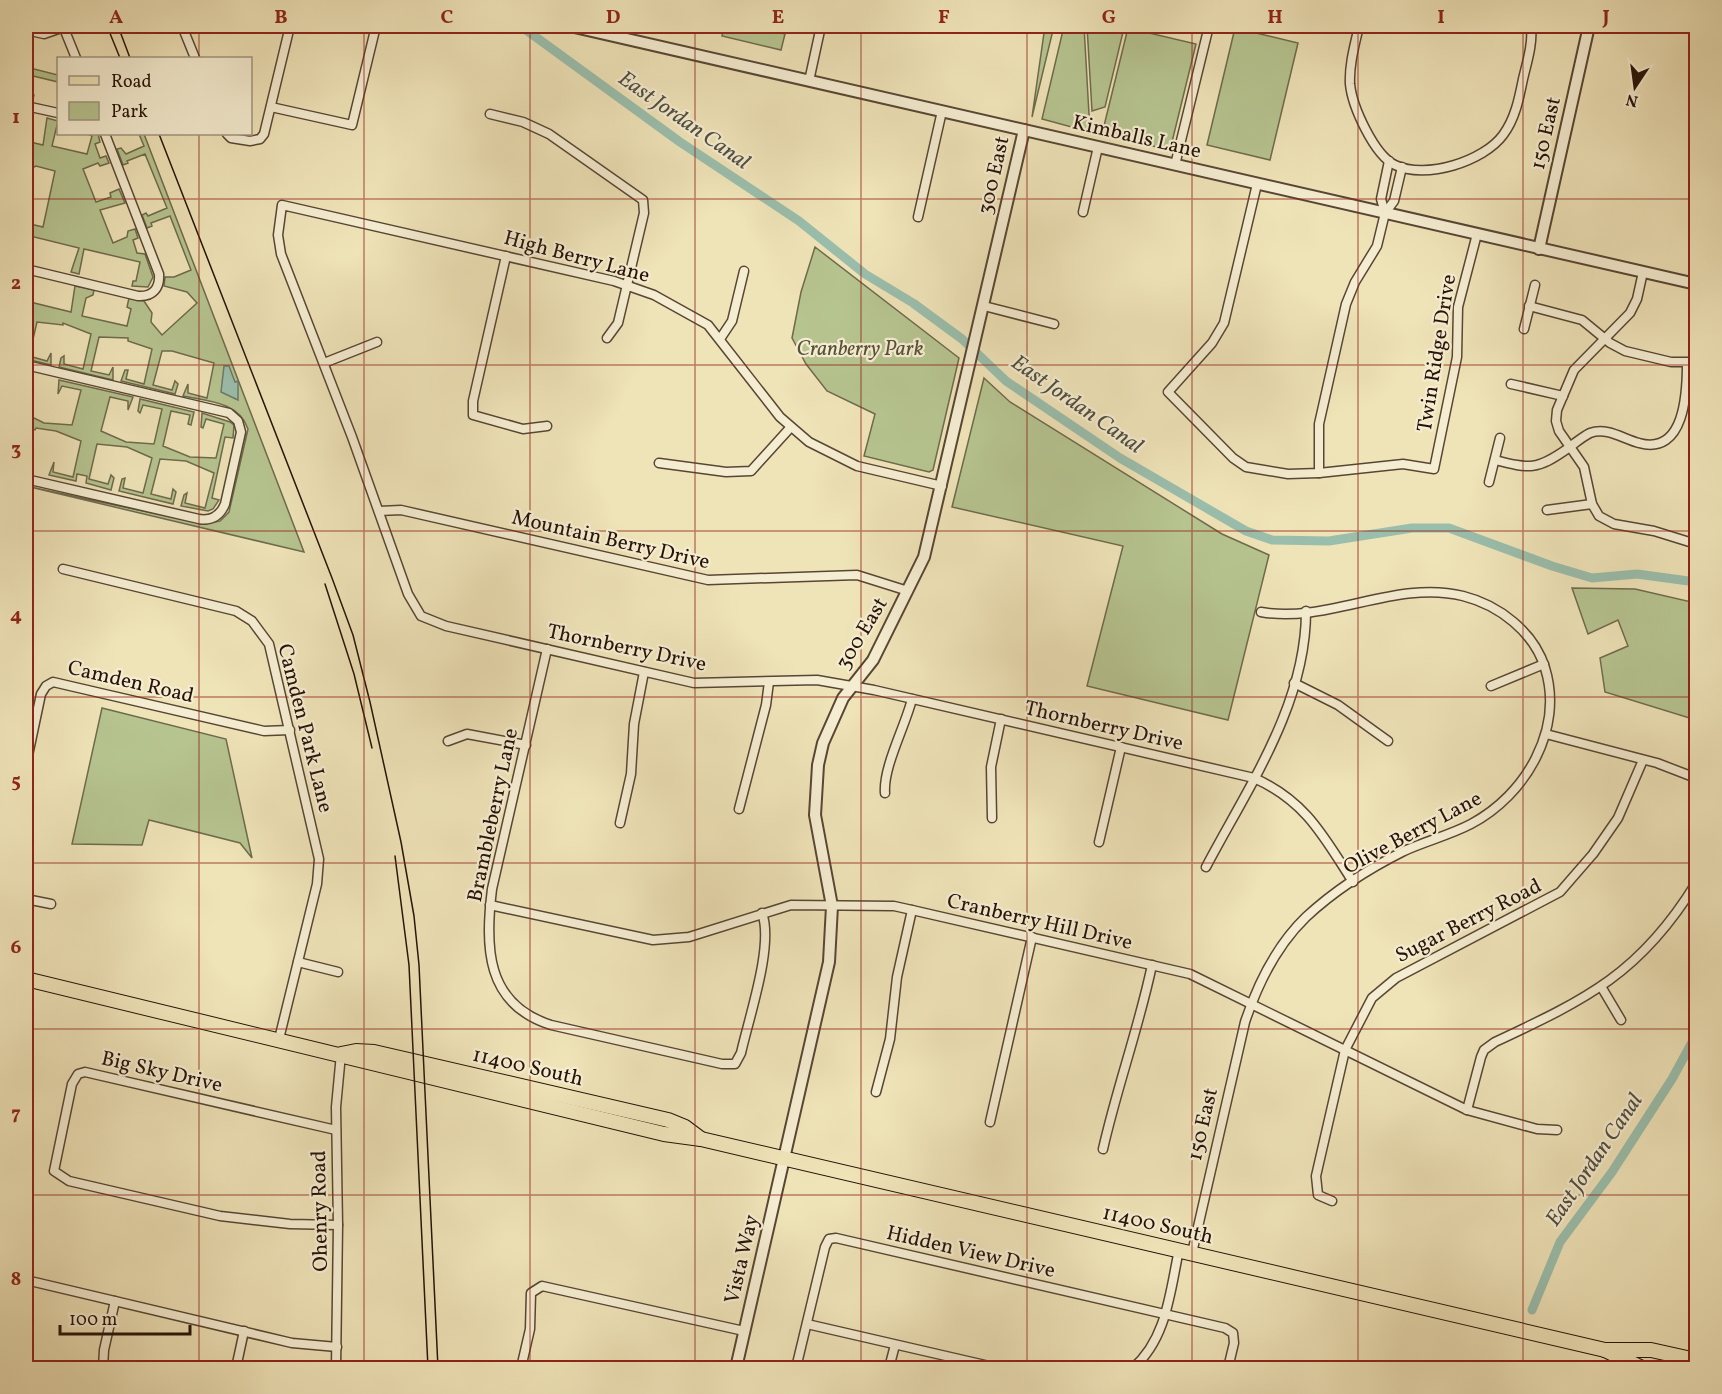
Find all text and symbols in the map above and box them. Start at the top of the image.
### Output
text: A [109,4,123,32]
text: B [274,4,288,32]
text: C [441,4,454,32]
text: D [606,4,620,32]
text: E [772,4,784,32]
text: F [938,4,950,32]
text: G [1102,4,1116,32]
text: H [1267,4,1283,32]
text: I [1437,4,1445,32]
text: J [1601,4,1610,32]
legend [57,57,252,135]
north arrow [1605,57,1665,117]
water label: East Jordan Canal [611,64,756,178]
text: Road [111,70,152,95]
text: N [1624,88,1640,112]
street label: 150 East [1524,94,1569,173]
text: Park [111,100,148,125]
text: 1 [12,104,20,132]
street label: Kimballs Lane [1069,109,1204,166]
street label: 300 East [971,133,1018,217]
street label: High Berry Lane [500,224,653,291]
text: 2 [11,270,21,298]
street label: Twin Ridge Drive [1411,272,1464,434]
park label: Cranberry Park [797,335,924,364]
water label: East Jordan Canal [1004,348,1149,462]
text: 3 [11,436,21,464]
street label: Mountain Berry Drive [509,504,713,577]
street label: 300 East [829,592,895,675]
text: 4 [10,602,22,630]
street label: Thornberry Drive [544,617,709,680]
street label: Camden Park Lane [270,641,340,816]
street label: Camden Road [65,654,197,711]
street label: Thornberry Drive [1021,694,1186,759]
street label: Brambleberry Lane [461,726,526,905]
text: 5 [11,768,21,796]
street label: Olive Berry Lane [1338,785,1487,882]
street label: Sugar Berry Road [1391,872,1547,971]
street label: Cranberry Hill Drive [944,887,1135,958]
text: 6 [11,934,22,962]
street label: 11400 South [469,1041,586,1094]
street label: Big Sky Drive [98,1044,225,1100]
street label: 150 East [1181,1085,1226,1164]
water label: East Jordan Canal [1539,1087,1651,1233]
text: 7 [11,1100,21,1128]
street label: Ohenry Road [305,1150,336,1272]
street label: 11400 South [1099,1199,1216,1252]
street label: Vista Way [718,1211,767,1307]
street label: Hidden View Drive [883,1219,1058,1286]
text: 8 [11,1266,21,1294]
scale bar [60,1298,190,1336]
text: 100 m [69,1308,118,1333]

